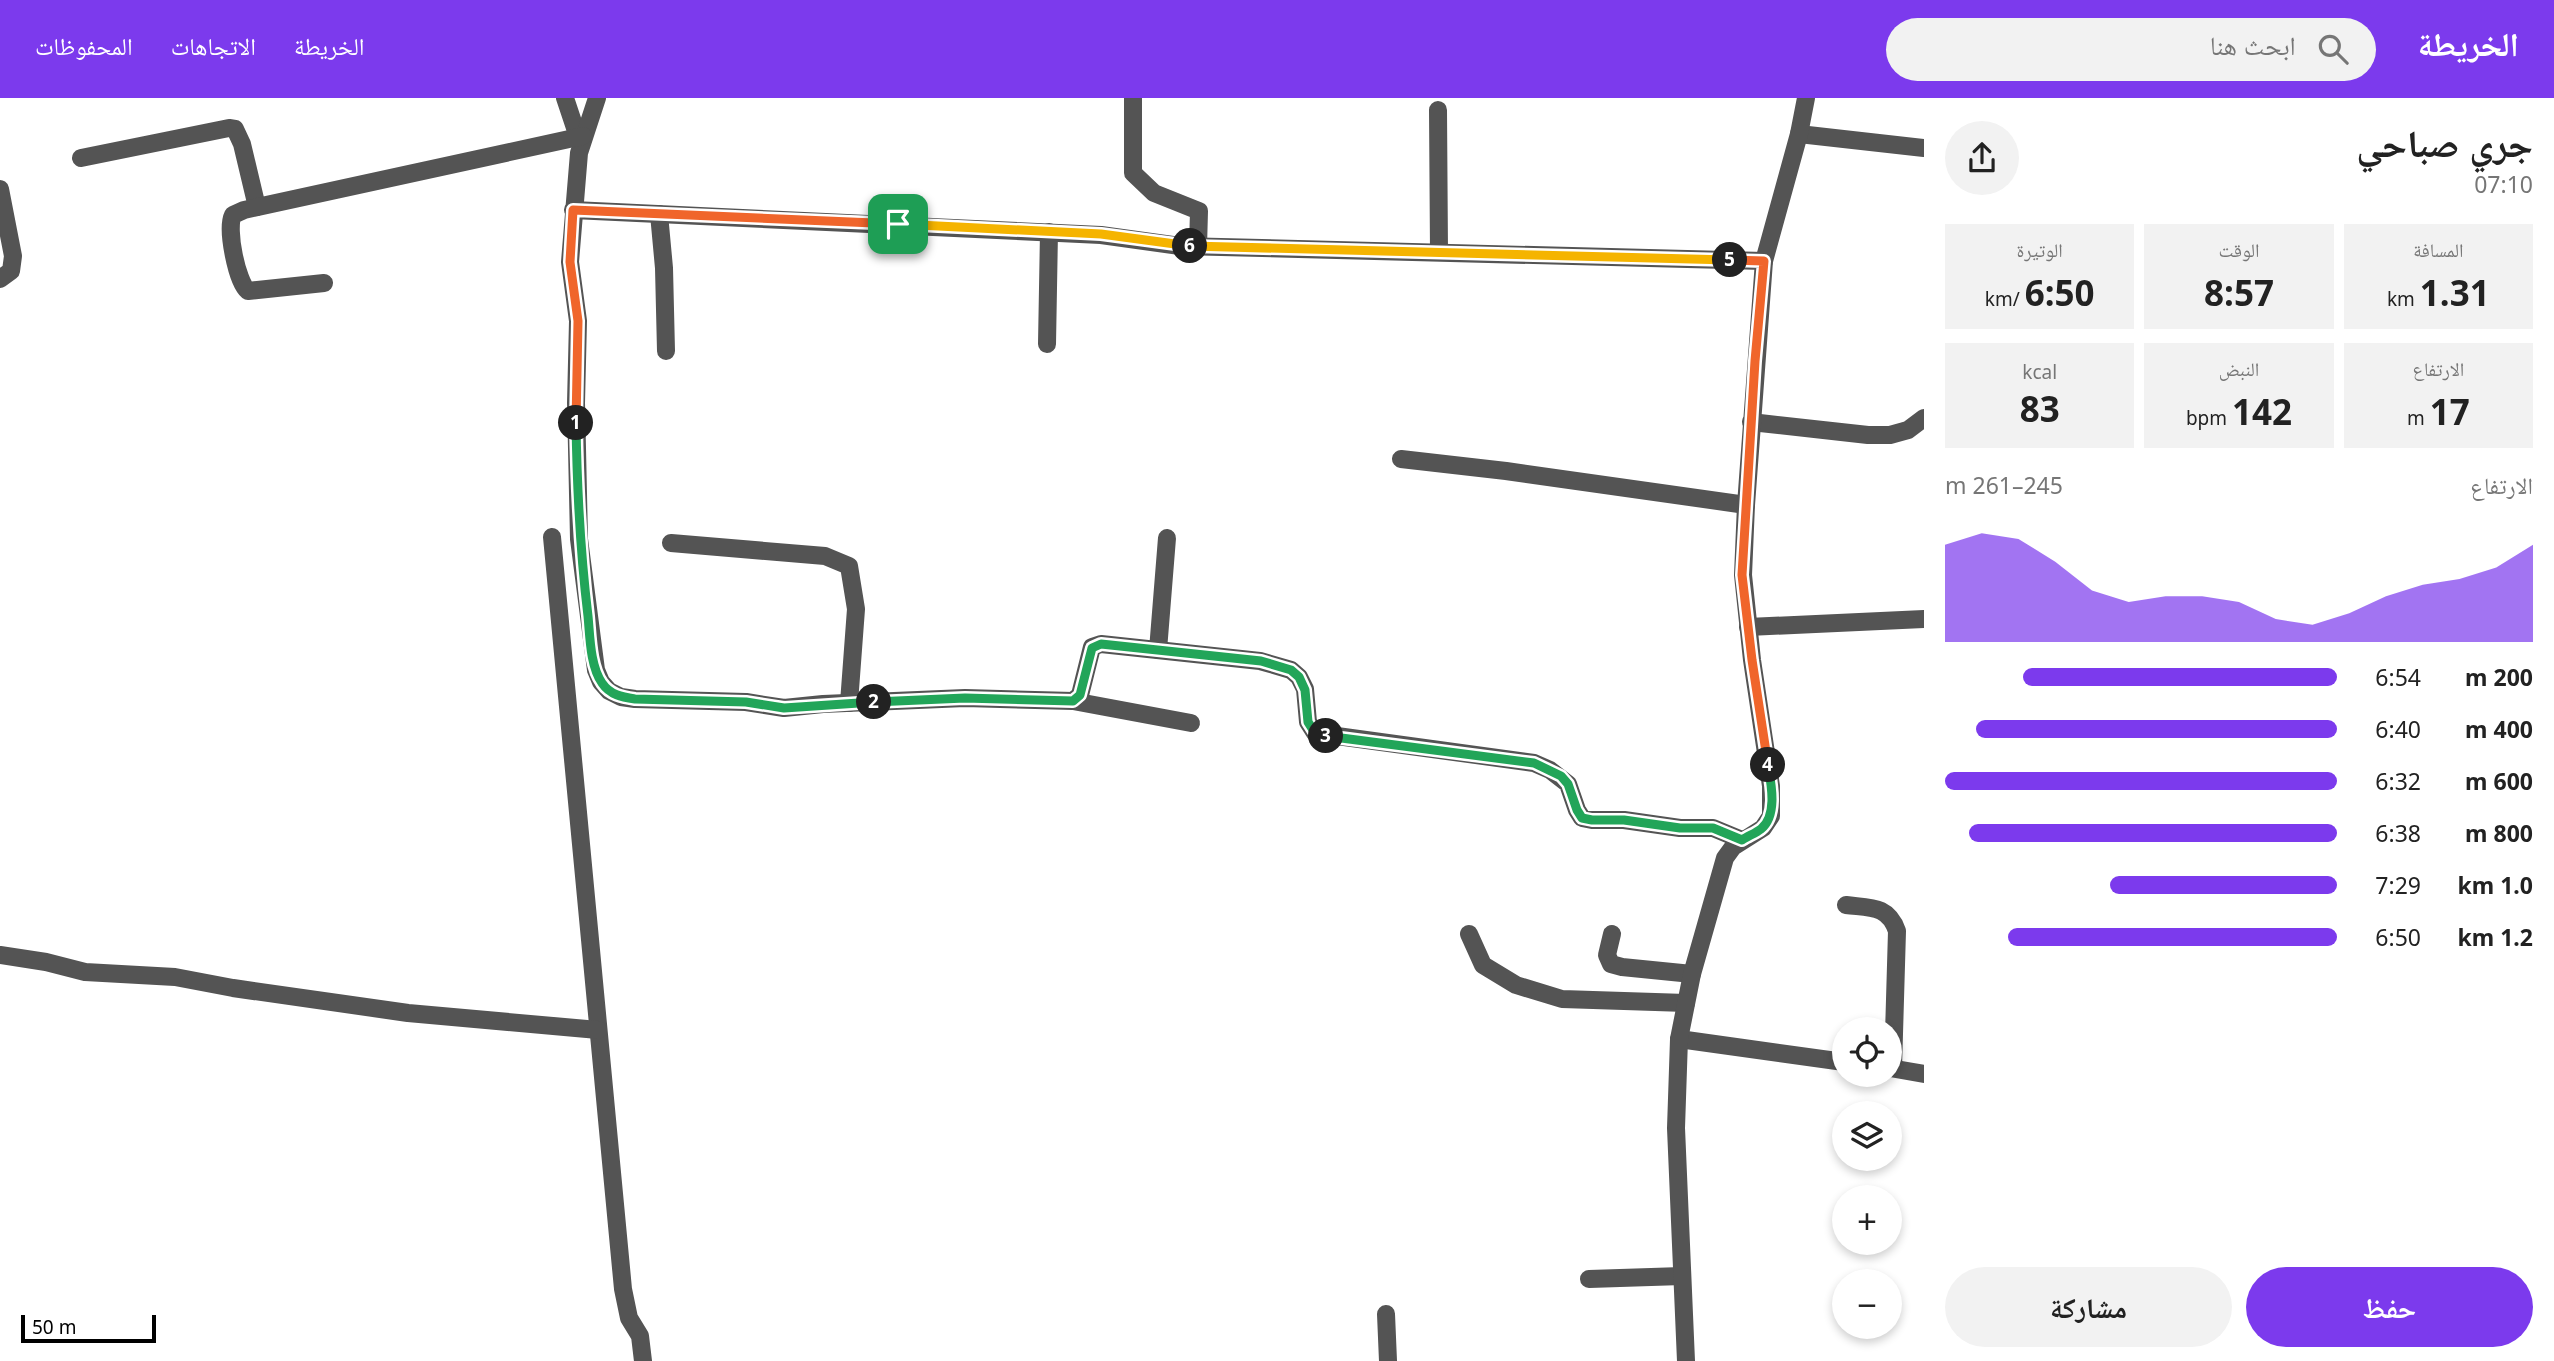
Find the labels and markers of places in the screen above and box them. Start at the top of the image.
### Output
pin [868,194,928,254]
pin: 6 [1172,228,1208,264]
pin: 5 [1712,242,1748,278]
pin: 1 [558,406,594,440]
pin: 2 [856,684,892,720]
pin: 3 [1308,718,1344,754]
pin: 4 [1750,748,1786,782]

